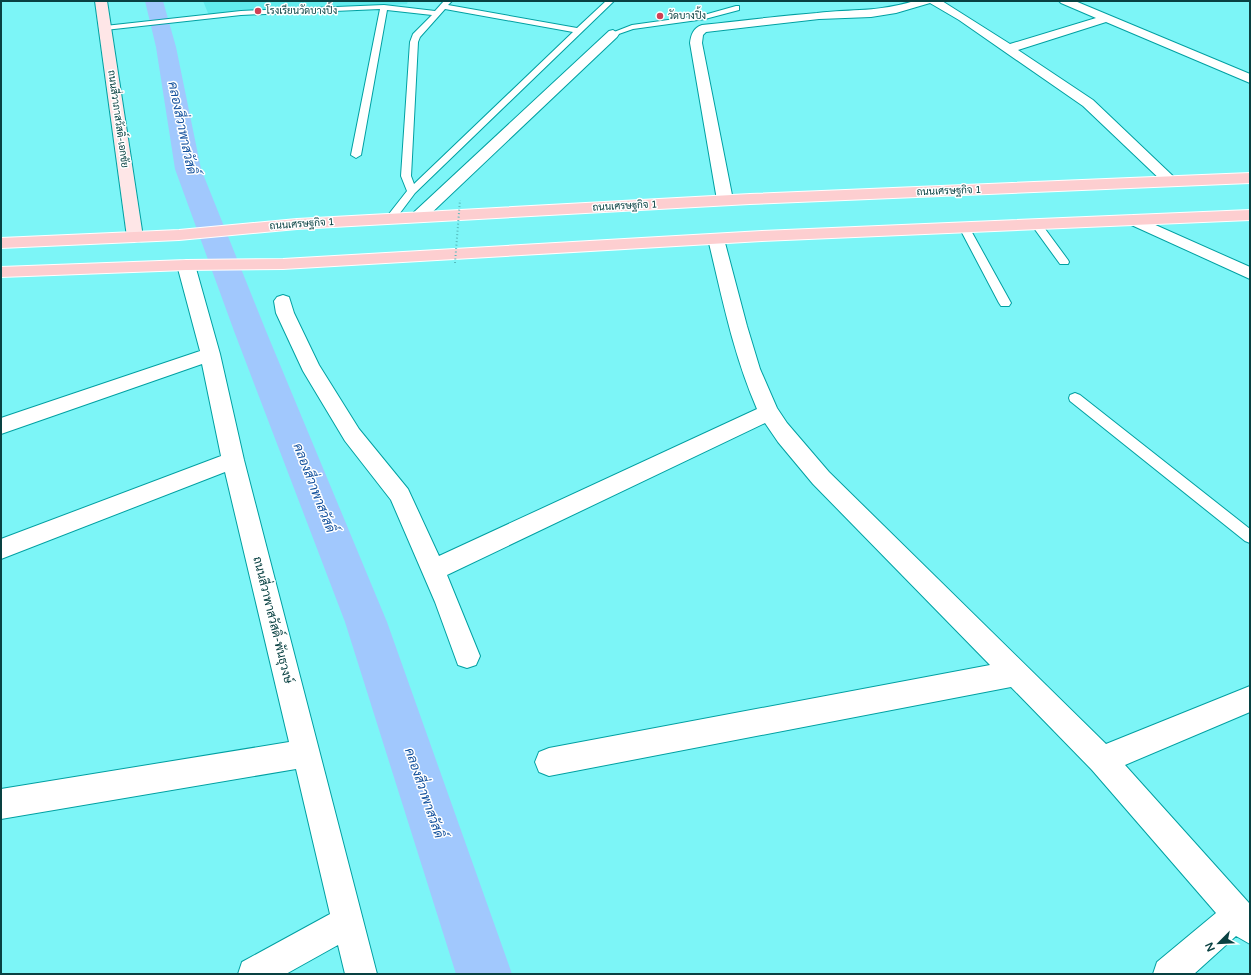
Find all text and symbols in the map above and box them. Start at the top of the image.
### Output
place label: โรงเรียนวัดบางปิ้ง [265,1,337,17]
marker: โรงเรียนวัดบางปิ้ง [253,6,263,16]
place label: วัดบางปิ้ง [668,6,706,22]
marker: วัดบางปิ้ง [655,11,665,21]
street label: ถนนสี่วาภาสวัสดิ์-เอกชัย [105,69,134,169]
water label: คลองสี่วาพาสวัสดิ์ [164,79,206,179]
street label: ถนนเศรษฐกิจ 1 [916,184,982,199]
street label: ถนนเศรษฐกิจ 1 [592,198,658,215]
street label: ถนนเศรษฐกิจ 1 [269,216,335,233]
water label: คลองสี่วาพาสวัสดิ์ [290,439,344,538]
street label: ถนนสี่วาพาสวัสดิ์-พันธุวงษ์ [249,554,300,686]
water label: คลองสี่วาพาสวัสดิ์ [401,744,453,843]
north arrow [1199,923,1239,963]
text: N [1203,940,1218,954]

